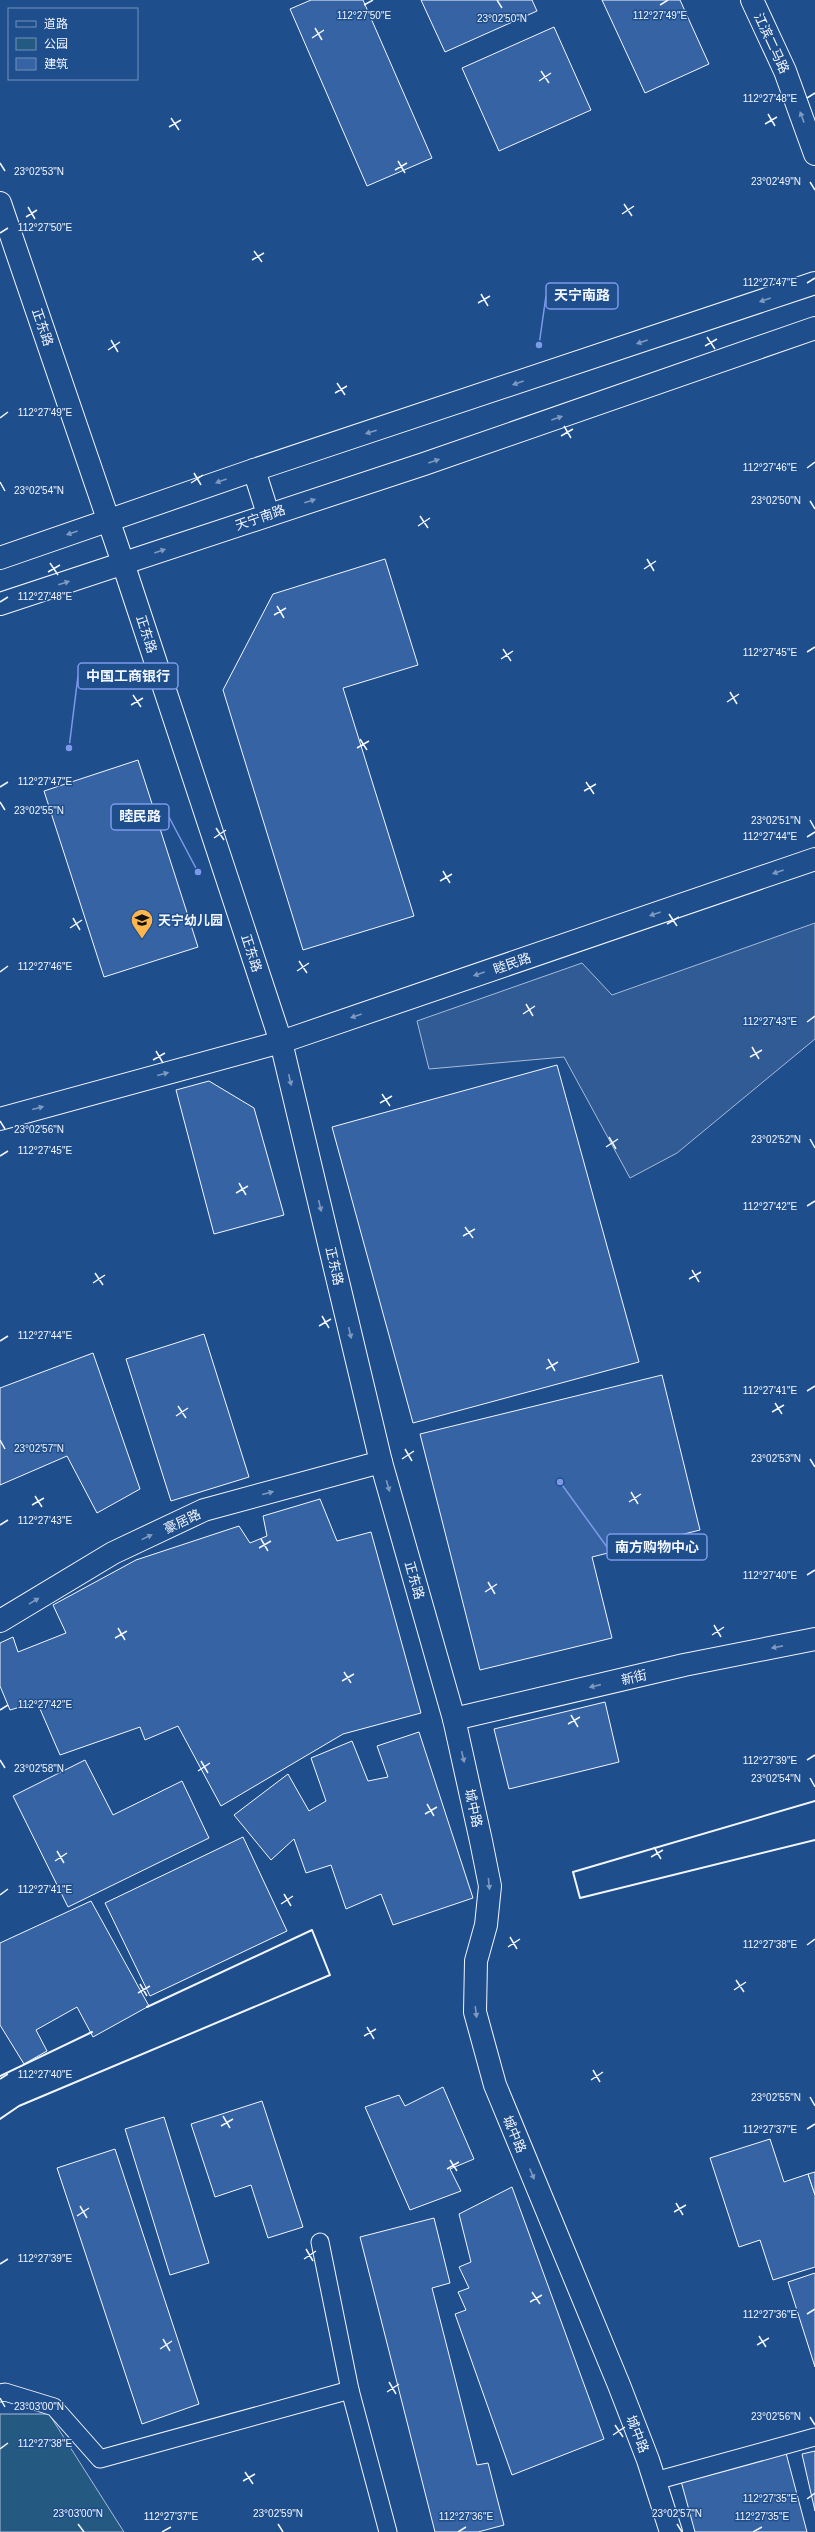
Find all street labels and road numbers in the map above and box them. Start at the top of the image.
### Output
street label: 江滨二马路 [751,11,792,76]
street label: 正东路 [29,306,56,348]
street label: 天宁南路 [233,502,287,533]
street label: 正东路 [133,613,160,655]
street label: 正东路 [238,932,265,974]
street label: 睦民路 [491,950,533,977]
street label: 正东路 [323,1245,346,1287]
street label: 豪居路 [161,1506,203,1536]
street label: 正东路 [402,1559,427,1601]
street label: 新街 [620,1667,648,1688]
street label: 城中路 [462,1787,485,1829]
street label: 城中路 [500,2113,529,2155]
street label: 城中路 [624,2413,652,2455]

